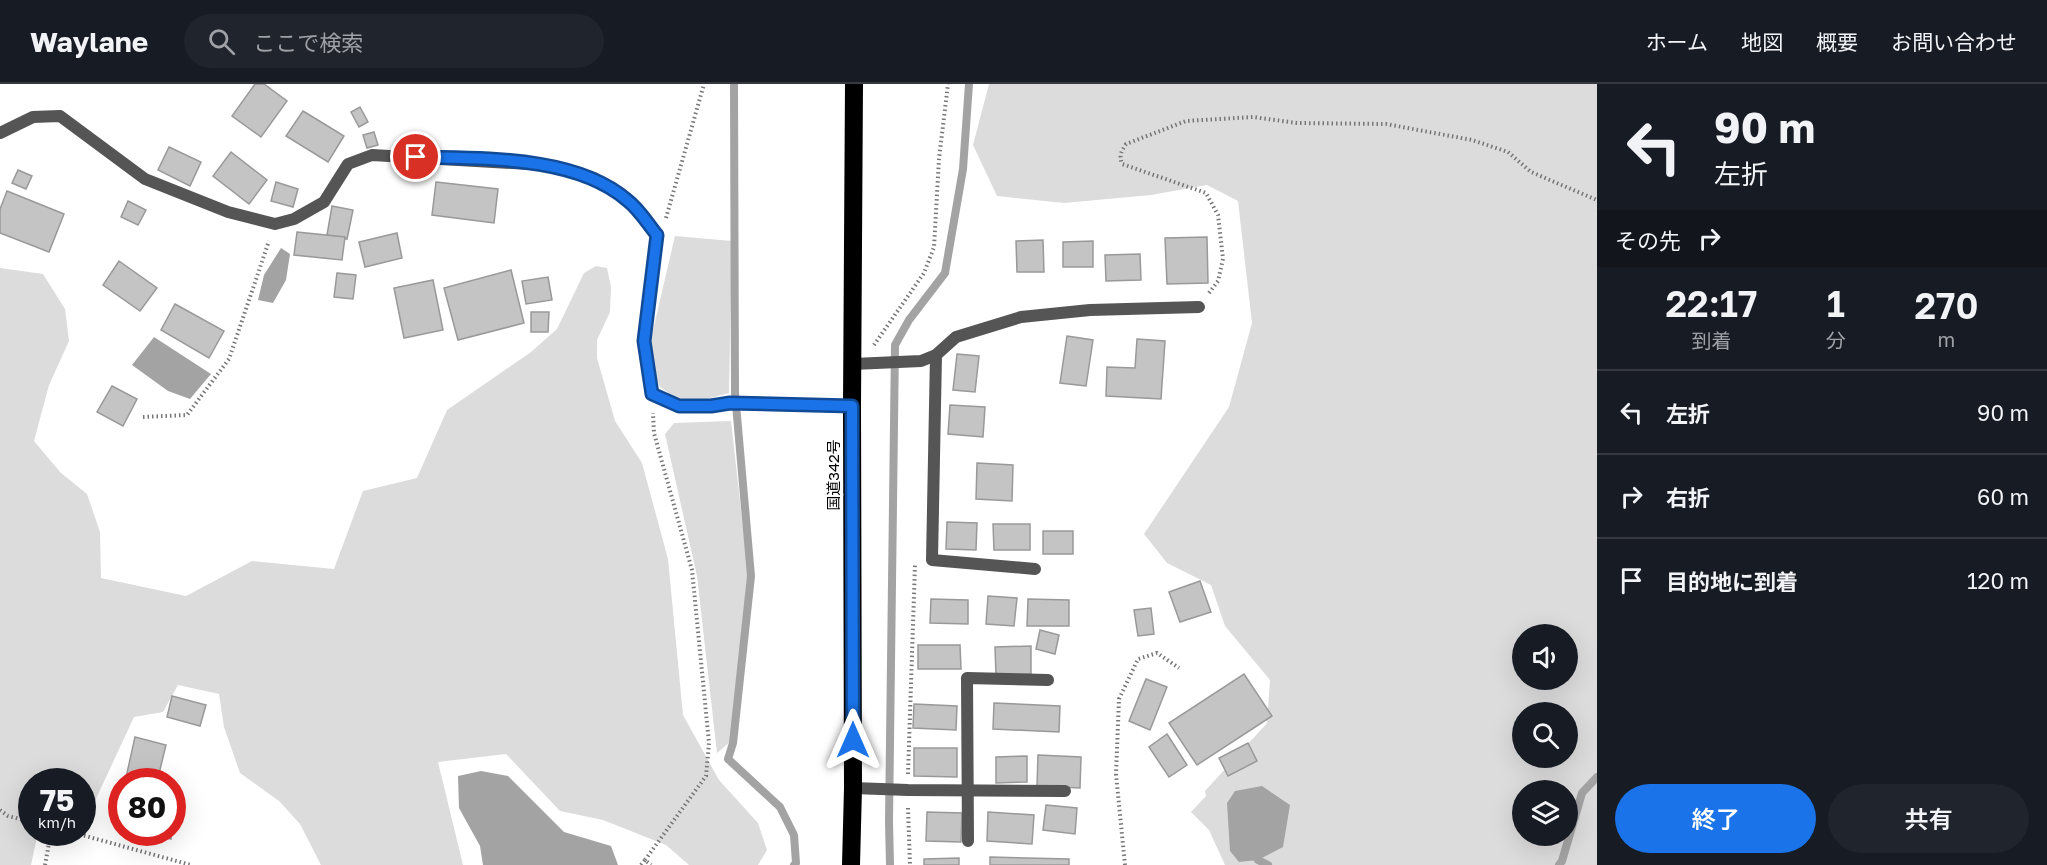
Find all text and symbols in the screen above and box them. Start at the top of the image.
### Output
search box [184,14,604,68]
text: Waylane [30,25,148,58]
icon: search [205,25,238,58]
text: ここで検索 [253,29,363,56]
text: ホーム [1646,29,1708,55]
text: 地図 [1741,29,1783,55]
text: 概要 [1816,29,1858,55]
text: お問い合わせ [1891,29,2017,55]
text: 90 m [1714,102,1815,152]
icon: left [1615,108,1693,186]
pin [390,131,441,182]
icon: arrive [399,140,432,173]
text: 左折 [1714,158,1768,190]
icon: right [1693,222,1726,255]
text: その先 [1615,227,1681,254]
text: 22:17 [1666,282,1757,325]
text: 1 [1827,282,1845,325]
text: 270 [1914,284,1978,327]
text: m [1938,327,1955,351]
text: 到着 [1691,328,1731,352]
text: 分 [1826,328,1846,352]
icon: left [1615,396,1648,429]
text: 90 m [1977,399,2029,426]
text: 左折 [1666,400,1710,427]
street label: 国道342号 [824,439,842,511]
icon: right [1615,480,1648,513]
text: 60 m [1977,483,2029,510]
text: 右折 [1666,484,1710,511]
icon: arrive [1615,564,1648,597]
text: 120 m [1967,567,2029,594]
text: 目的地に到着 [1666,568,1798,595]
map controls [1512,624,1578,846]
button: sound [1512,624,1578,690]
button: search [1512,702,1578,768]
position arrow [821,708,885,772]
speed limit sign: 80 [108,768,186,846]
button: layers [1512,780,1578,846]
text: 75 [40,782,74,818]
button: 終了 [1615,784,1816,853]
button: 共有 [1828,784,2029,853]
text: km/h [38,813,76,831]

